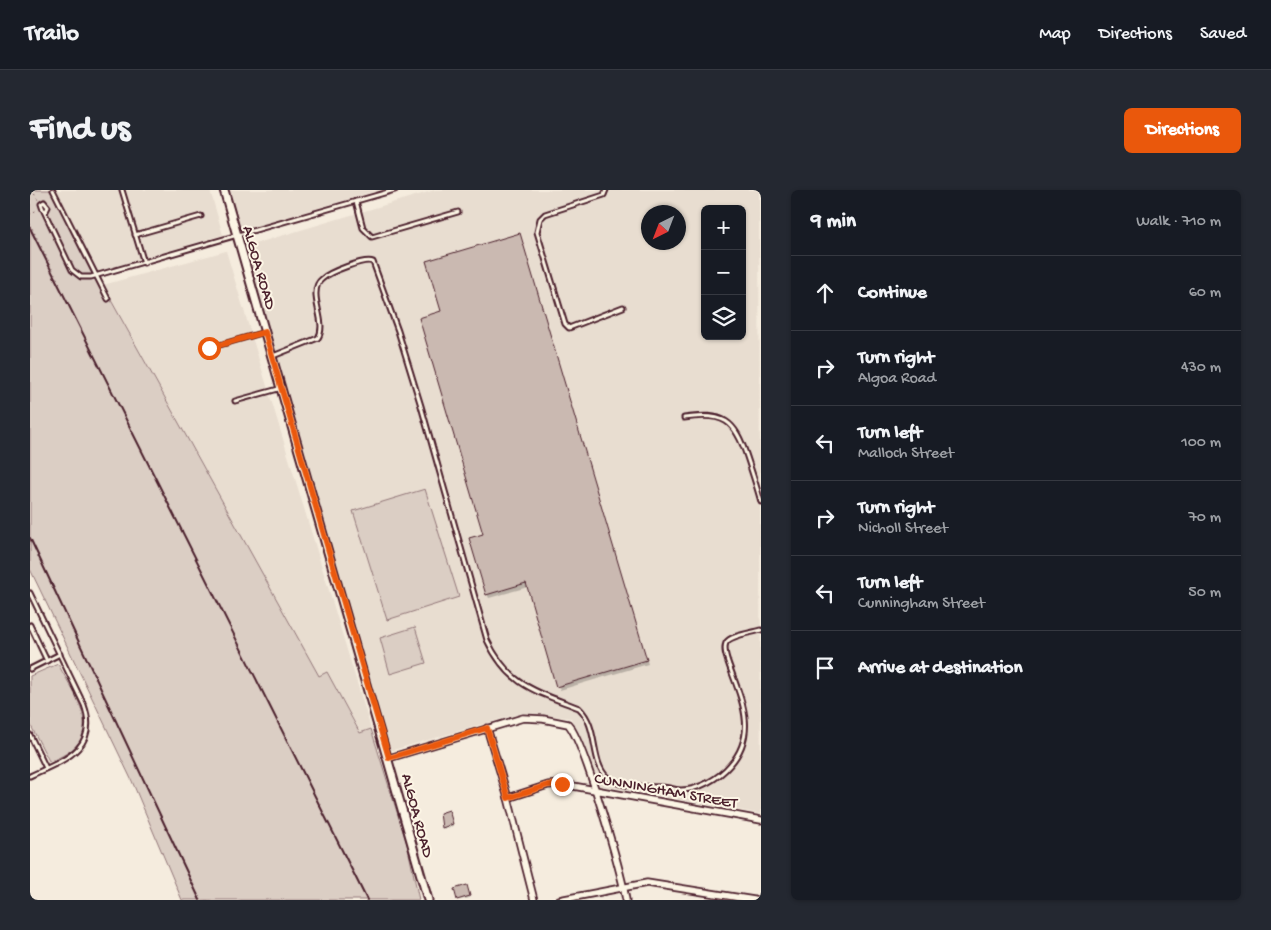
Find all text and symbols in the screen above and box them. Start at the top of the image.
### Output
text: Trailo [25,20,79,49]
text: Map [1039,24,1071,45]
text: Directions [1099,24,1172,45]
text: Saved [1200,24,1246,45]
button: Directions [1124,108,1241,153]
text: Find us [30,110,130,151]
north arrow [641,205,686,250]
map controls [701,205,746,340]
button: + [701,205,746,250]
text: 9 min [811,210,856,235]
text: Walk · 710 m [1136,213,1221,232]
street label: ALGOA ROAD [237,224,279,313]
button: − [701,250,746,295]
icon: ahead [811,279,839,307]
text: Continue [858,282,927,305]
text: 60 m [1189,284,1221,303]
button: layers [701,295,746,340]
route start [198,337,221,360]
text: Turn right [858,347,934,370]
icon: right [811,354,839,382]
text: 430 m [1181,359,1221,378]
text: Algoa Road [858,370,936,389]
text: Turn left [858,422,922,445]
icon: left [811,429,839,457]
text: 100 m [1181,434,1221,453]
text: Malloch Street [858,445,954,464]
text: Turn right [858,497,934,520]
icon: right [811,504,839,532]
text: 70 m [1188,509,1221,528]
text: Nicholl Street [858,520,948,539]
text: Turn left [858,572,922,595]
icon: left [811,579,839,607]
text: 50 m [1188,584,1221,603]
text: Cunningham Street [858,595,985,614]
icon: arrive [811,654,839,682]
text: Arrive at destination [858,657,1022,680]
street label: CUNNINGHAM STREET [592,771,739,815]
street label: ALGOA ROAD [395,772,436,861]
route end [551,773,574,796]

